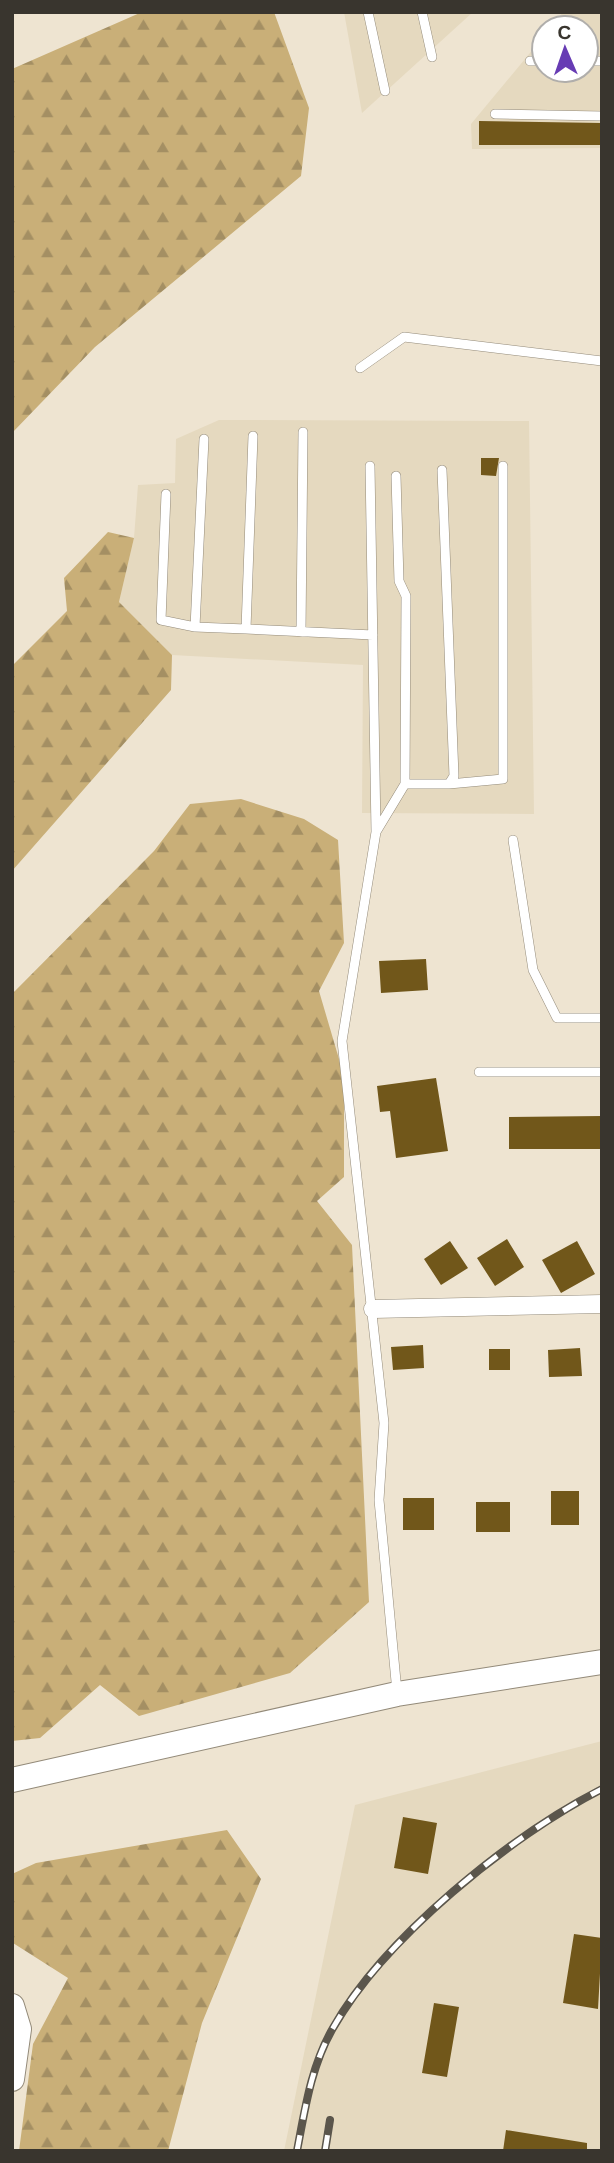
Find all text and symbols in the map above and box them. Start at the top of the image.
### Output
north arrow [530,14,600,84]
text: С [557,21,572,44]

